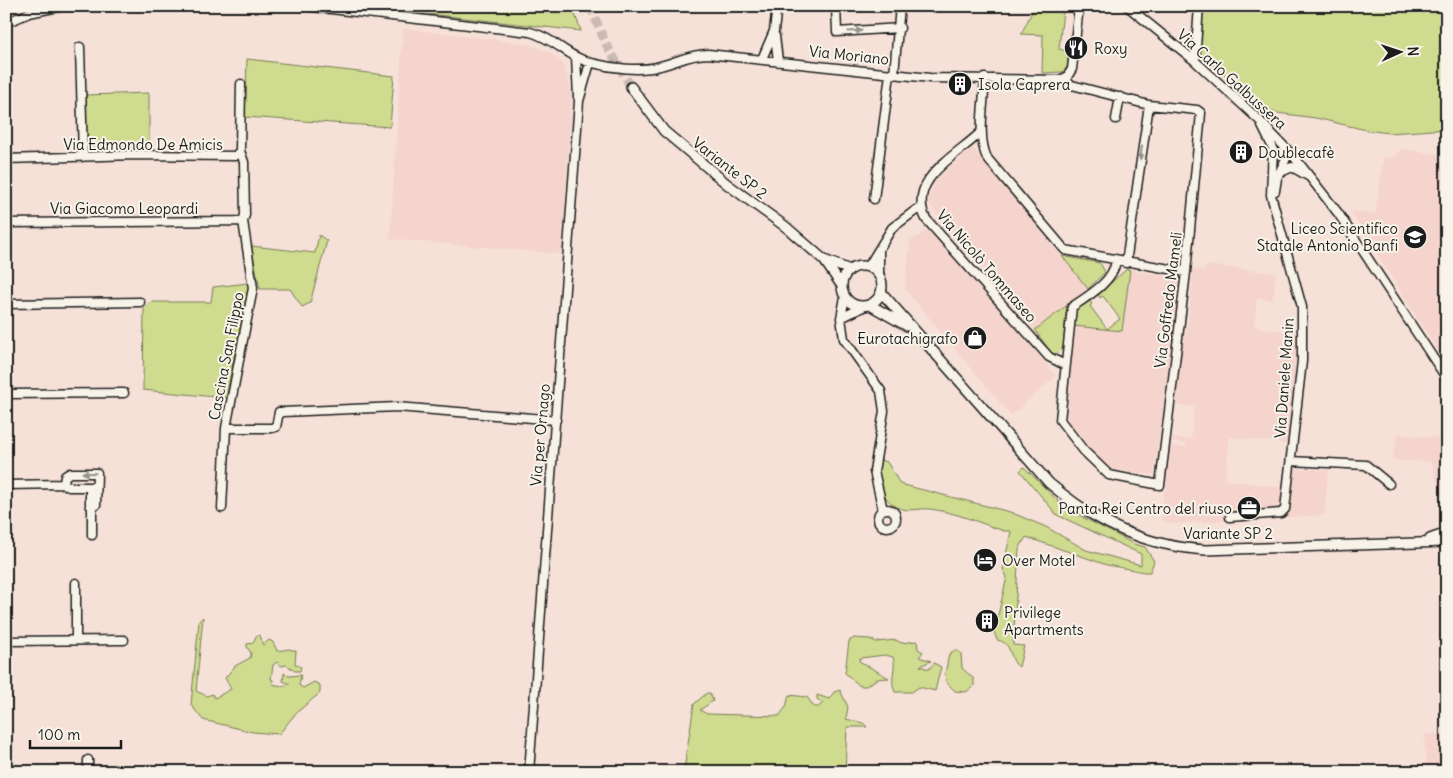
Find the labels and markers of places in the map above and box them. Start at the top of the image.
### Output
restaurant icon: Roxy [1063,35,1089,61]
place label: Roxy [1094,39,1127,58]
building icon: Isola Caprera [947,71,973,97]
place label: Isola Caprera [978,75,1071,94]
building icon: Doublecafè [1228,139,1254,165]
place label: Doublecafè [1258,143,1334,162]
place label: Liceo Scientifico Statale Antonio Banfi [1257,219,1398,255]
school or university icon: Liceo Scientifico Statale Antonio Banfi [1402,224,1428,250]
shop icon: Eurotachigrafo [962,325,988,351]
place label: Eurotachigrafo [857,329,958,348]
office icon: Panta Rei Centro del riuso [1236,495,1262,521]
place label: Panta Rei Centro del riuso [1058,499,1232,518]
hotel icon: Over Motel [972,547,998,573]
place label: Over Motel [1002,551,1075,570]
place label: Privilege Apartments [1004,603,1084,639]
building icon: Privilege Apartments [974,608,1000,634]

